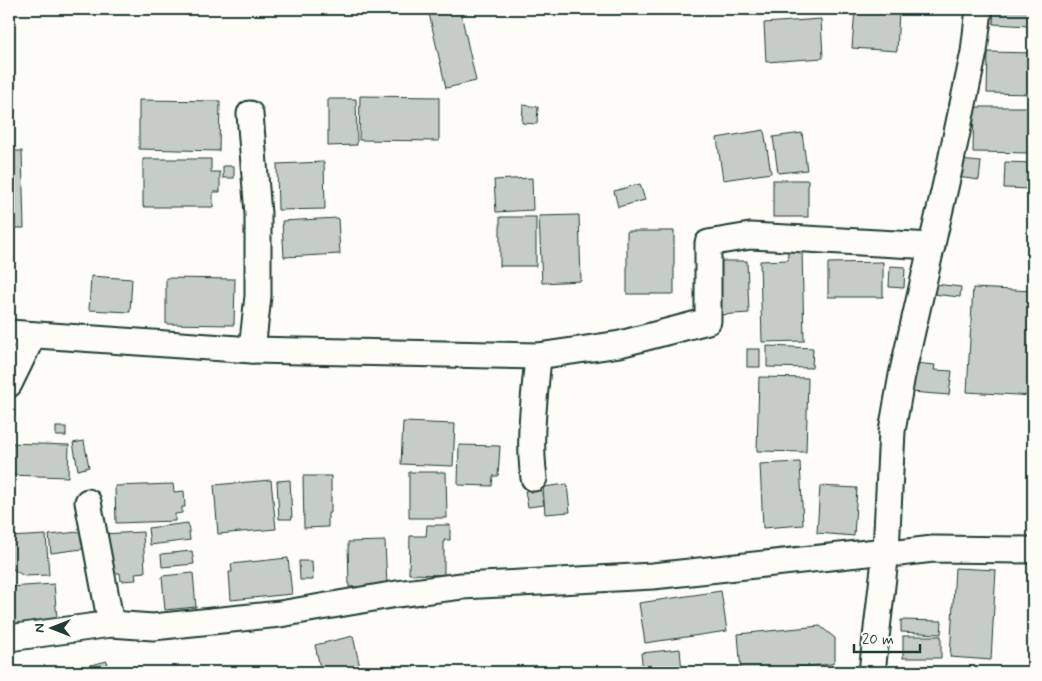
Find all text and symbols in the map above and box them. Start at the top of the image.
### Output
north arrow [28,604,78,654]
scale bar [854,621,921,653]
text: N [31,623,49,633]
text: 20 m [862,630,894,650]

